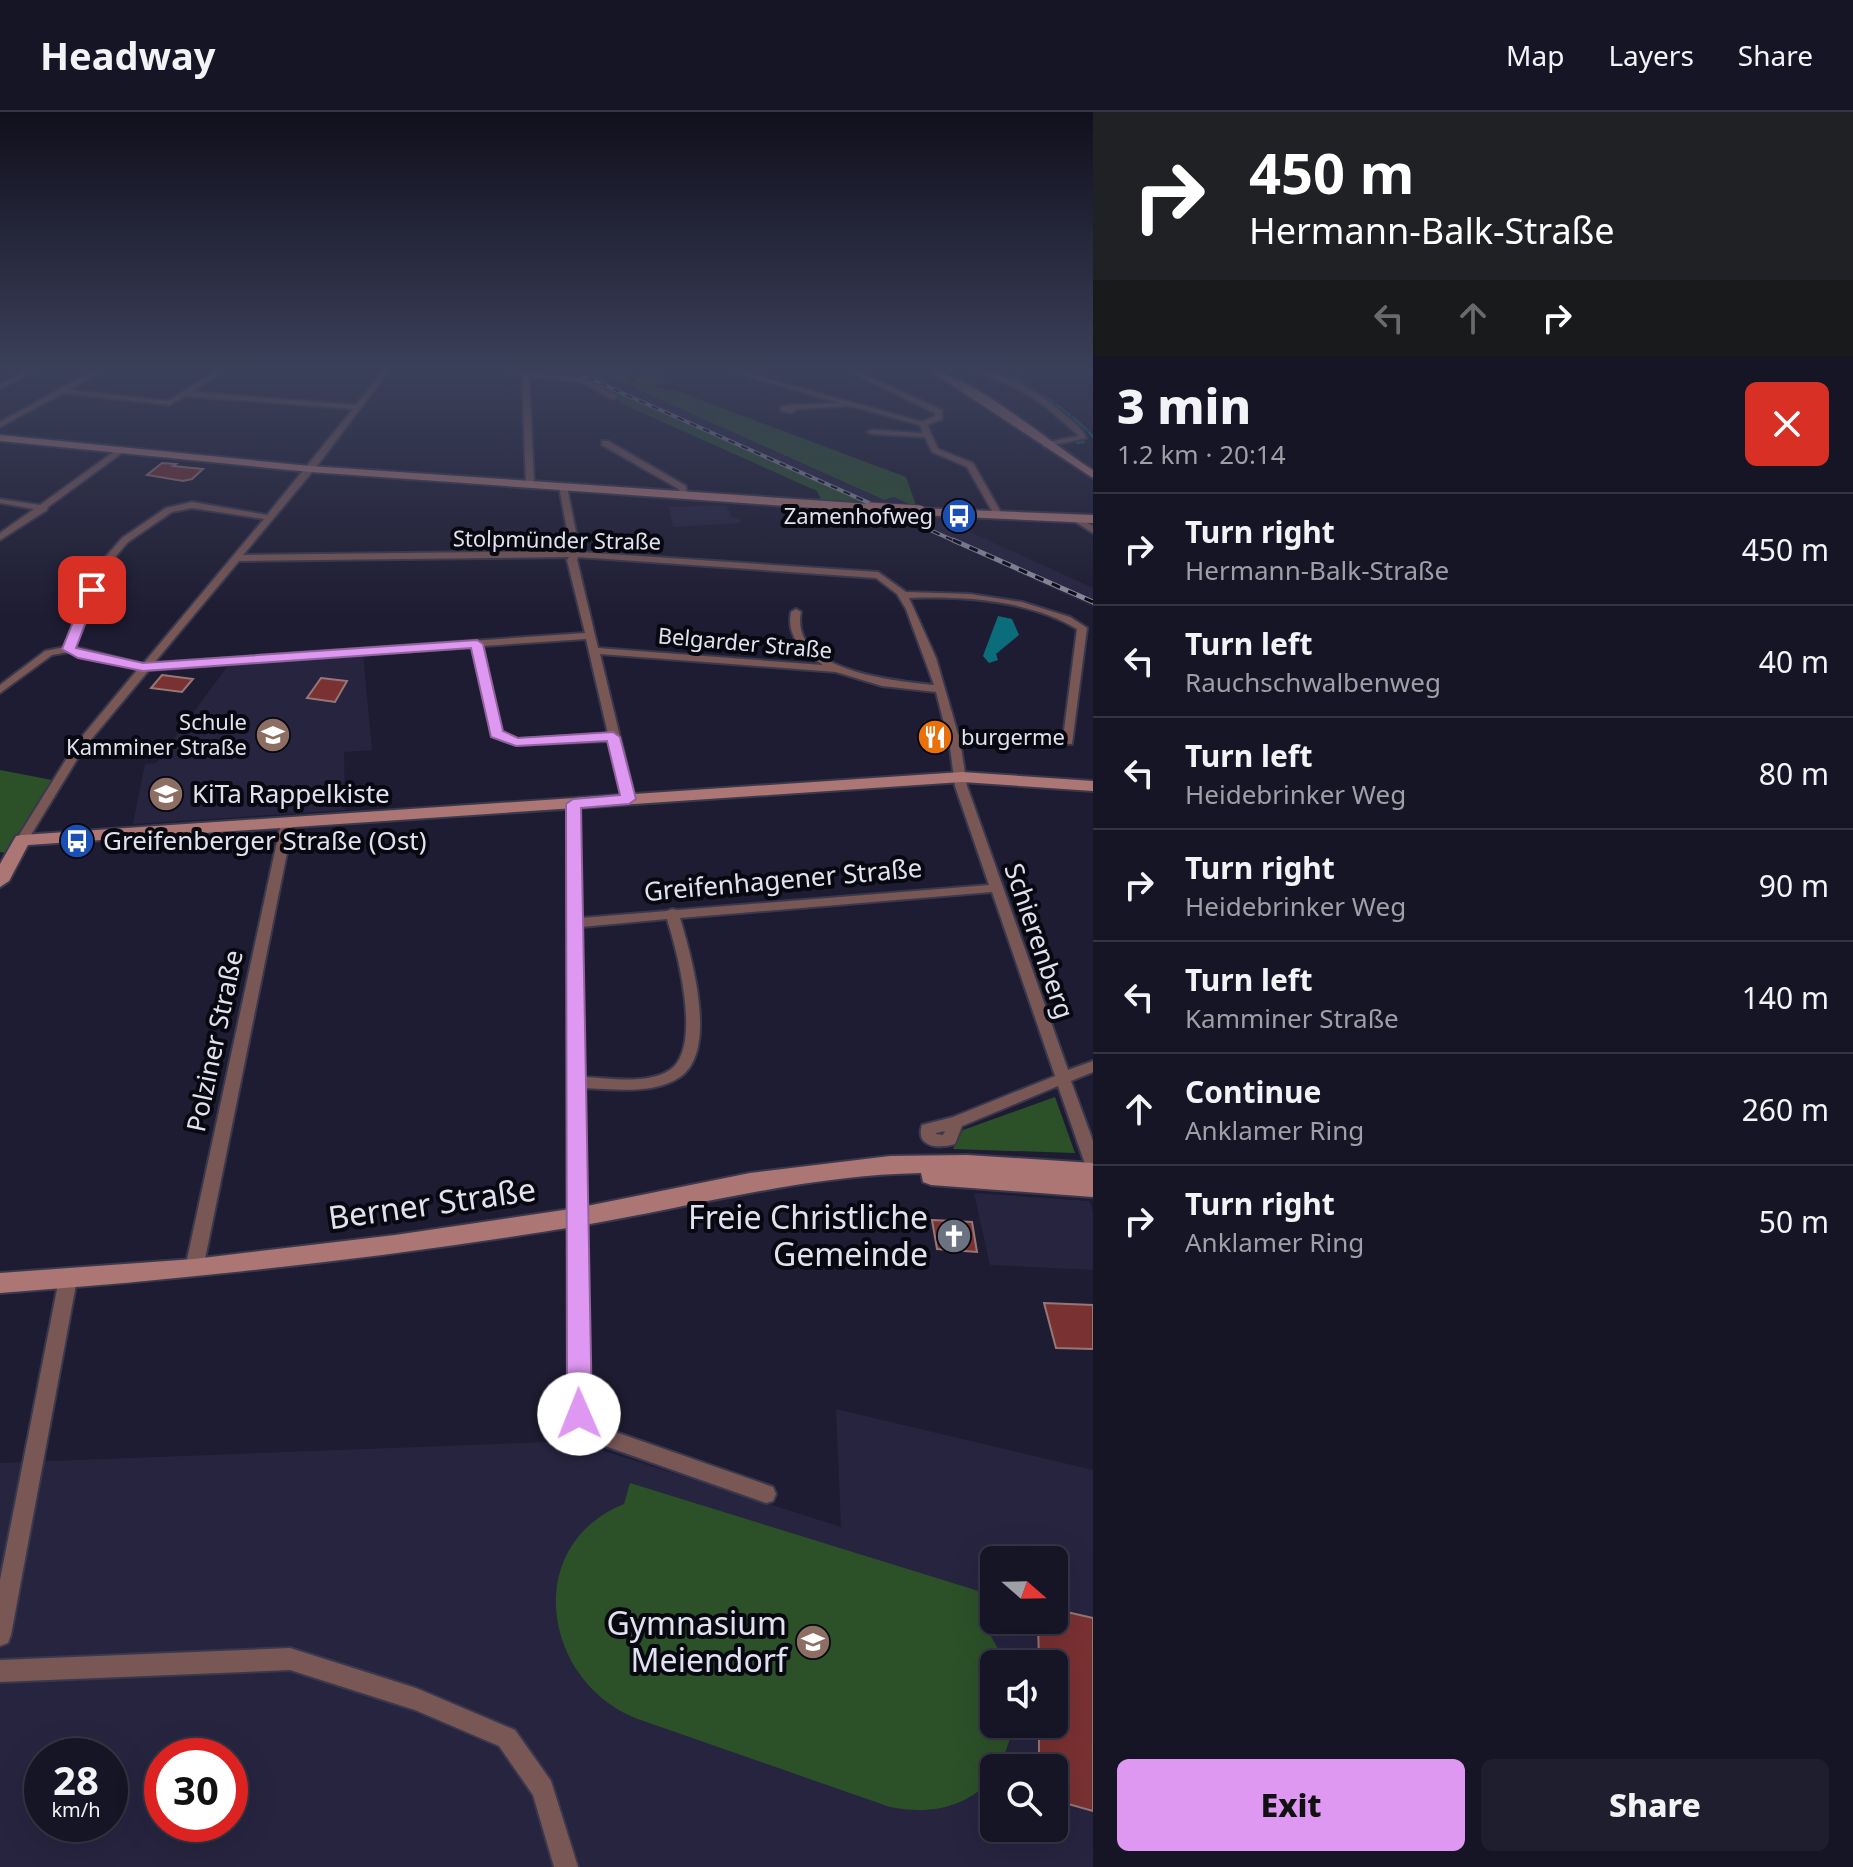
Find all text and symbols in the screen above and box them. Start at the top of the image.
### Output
text: Headway [40,29,216,81]
text: Map [1506,36,1564,74]
text: Layers [1608,36,1694,74]
text: Share [1738,36,1813,74]
text: 450 m [1249,134,1414,210]
icon: right [1117,144,1221,248]
text: Hermann-Balk-Straße [1249,206,1615,255]
icon: left [1367,296,1411,340]
icon: ahead [1451,296,1495,340]
icon: right [1535,296,1579,340]
text: 3 min [1117,373,1251,438]
button: close [1745,382,1829,466]
text: 1.2 km · 20:14 [1117,436,1286,472]
bus stop icon: Zamenhofweg [940,497,978,535]
place label: Zamenhofweg [784,500,933,530]
text: Turn right [1185,511,1335,552]
street label: Stolpmünder Straße [453,522,661,556]
icon: right [1117,527,1161,571]
text: 450 m [1742,529,1829,570]
text: Hermann-Balk-Straße [1185,552,1449,588]
pin [58,556,126,624]
icon: arrive [70,568,114,612]
street label: Belgarder Straße [657,619,834,665]
text: Turn left [1185,623,1313,664]
icon: left [1117,639,1161,683]
text: 40 m [1759,641,1829,682]
text: Rauchschwalbenweg [1185,664,1441,700]
place label: Schule Kamminer Straße [66,706,247,761]
school or university icon: Schule Kamminer Straße [254,716,292,754]
restaurant icon: burgerme [916,718,954,756]
place label: burgerme [961,721,1065,751]
text: Turn left [1185,735,1313,776]
icon: left [1117,751,1161,795]
text: 80 m [1759,753,1829,794]
school or university icon: KiTa Rappelkiste [147,775,185,813]
place label: KiTa Rappelkiste [192,775,390,811]
text: Heidebrinker Weg [1185,776,1406,812]
bus stop icon: Greifenberger Straße (Ost) [58,822,96,860]
place label: Greifenberger Straße (Ost) [103,822,427,858]
text: Turn right [1185,847,1335,888]
street label: Greifenhagener Straße [642,849,924,909]
street label: Schierenberg [997,858,1083,1023]
icon: right [1117,863,1161,907]
text: 90 m [1759,865,1829,906]
text: Heidebrinker Weg [1185,888,1406,924]
street label: Polziner Straße [177,947,251,1135]
text: Turn left [1185,959,1313,1000]
icon: left [1117,975,1161,1019]
text: 140 m [1742,977,1829,1018]
text: Kamminer Straße [1185,1000,1399,1036]
text: Continue [1185,1071,1321,1112]
icon: ahead [1117,1087,1161,1131]
text: 260 m [1742,1089,1829,1130]
text: Anklamer Ring [1185,1112,1364,1148]
street label: Berner Straße [325,1167,538,1238]
text: Turn right [1185,1183,1335,1224]
place label: Freie Christliche Gemeinde [688,1195,928,1275]
icon: right [1117,1199,1161,1243]
text: 50 m [1759,1201,1829,1242]
church icon: Freie Christliche Gemeinde [935,1217,973,1255]
text: Anklamer Ring [1185,1224,1364,1260]
position arrow [537,1372,621,1456]
north arrow [980,1546,1068,1634]
map controls [980,1546,1068,1842]
place label: Gymnasium Meiendorf [606,1601,789,1681]
school or university icon: Gymnasium Meiendorf [794,1623,832,1661]
button: sound [980,1650,1068,1738]
speed limit sign: 30 [144,1738,248,1842]
text: 28 [53,1752,99,1807]
button: search [980,1754,1068,1842]
button: Exit [1117,1759,1465,1851]
button: Share [1481,1759,1829,1851]
text: km/h [51,1796,101,1823]

